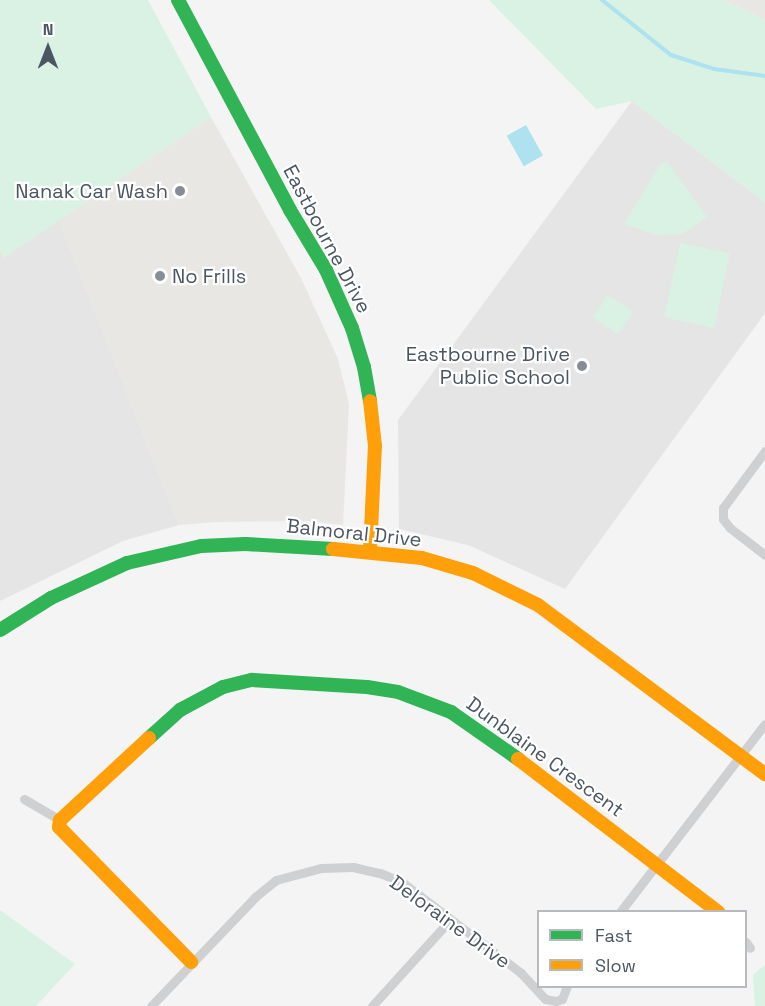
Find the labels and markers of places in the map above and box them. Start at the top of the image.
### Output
place label: Nanak Car Wash [15,179,168,203]
marker: Nanak Car Wash [173,184,187,198]
place label: No Frills [172,264,246,288]
marker: No Frills [153,269,167,283]
place label: Eastbourne Drive Public School [406,342,570,389]
marker: Eastbourne Drive Public School [575,359,589,373]

